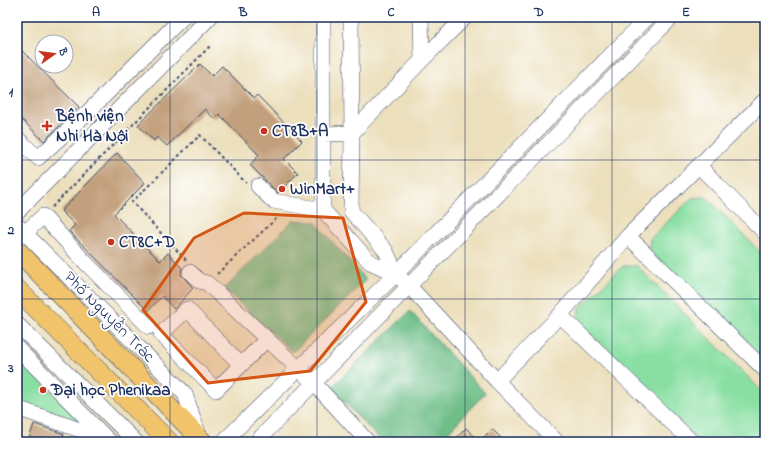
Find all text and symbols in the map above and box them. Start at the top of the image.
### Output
text: A [92,3,100,22]
text: B [238,3,248,22]
text: C [387,3,395,22]
text: D [533,3,544,22]
text: E [682,3,690,22]
north arrow [34,34,74,74]
text: B [54,45,72,58]
text: 1 [9,83,14,102]
place label: Bệnh viện Nhi Hà Nội [55,104,128,149]
place label: CT8B+A [272,119,328,144]
marker: Bệnh viện Nhi Hà Nội [41,120,53,132]
marker: CT8B+A [259,126,269,136]
place label: WinMart+ [290,177,355,202]
marker: WinMart+ [277,184,287,194]
text: 2 [7,221,15,240]
place label: CT8C+D [119,230,175,255]
marker: CT8C+D [106,237,116,247]
street label: Phố Nguyễn Trác [56,266,161,370]
text: 3 [7,359,14,378]
place label: Đại học Phenikaa [50,378,170,403]
marker: Đại học Phenikaa [38,385,48,395]

